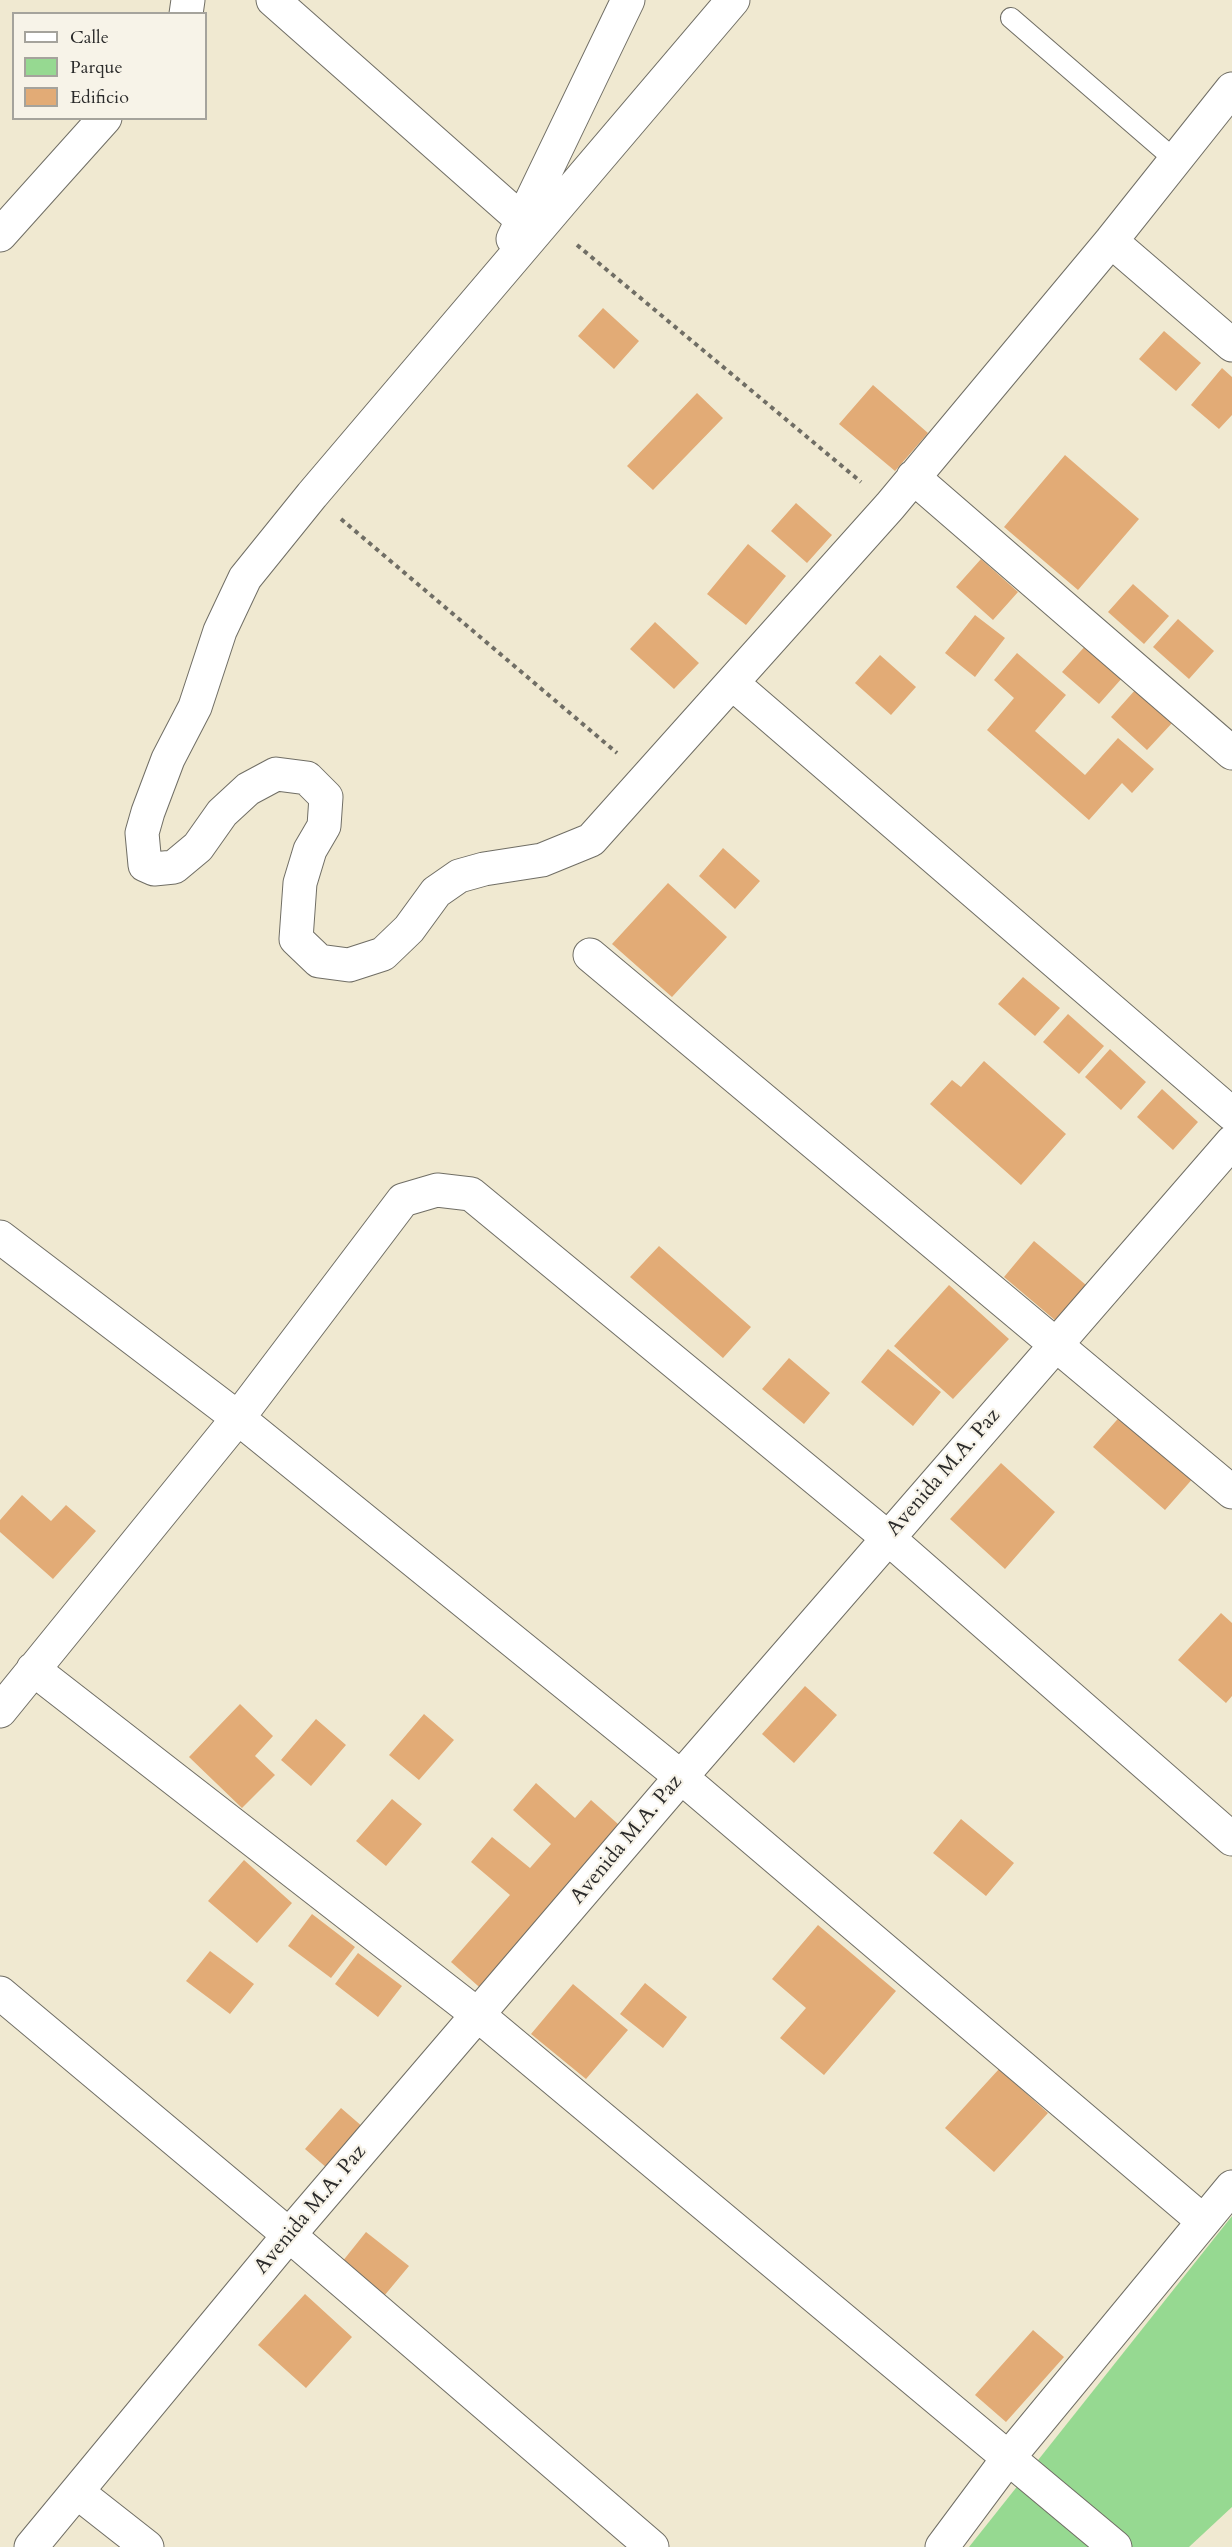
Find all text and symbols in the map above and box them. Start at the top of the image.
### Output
legend [12,12,207,120]
text: Calle [70,25,109,50]
text: Parque [70,55,123,80]
text: Edificio [70,85,129,110]
street label: Avenida M.A. Paz [882,1404,1006,1542]
street label: Avenida M.A. Paz [566,1770,688,1910]
street label: Avenida M.A. Paz [250,2140,372,2280]

